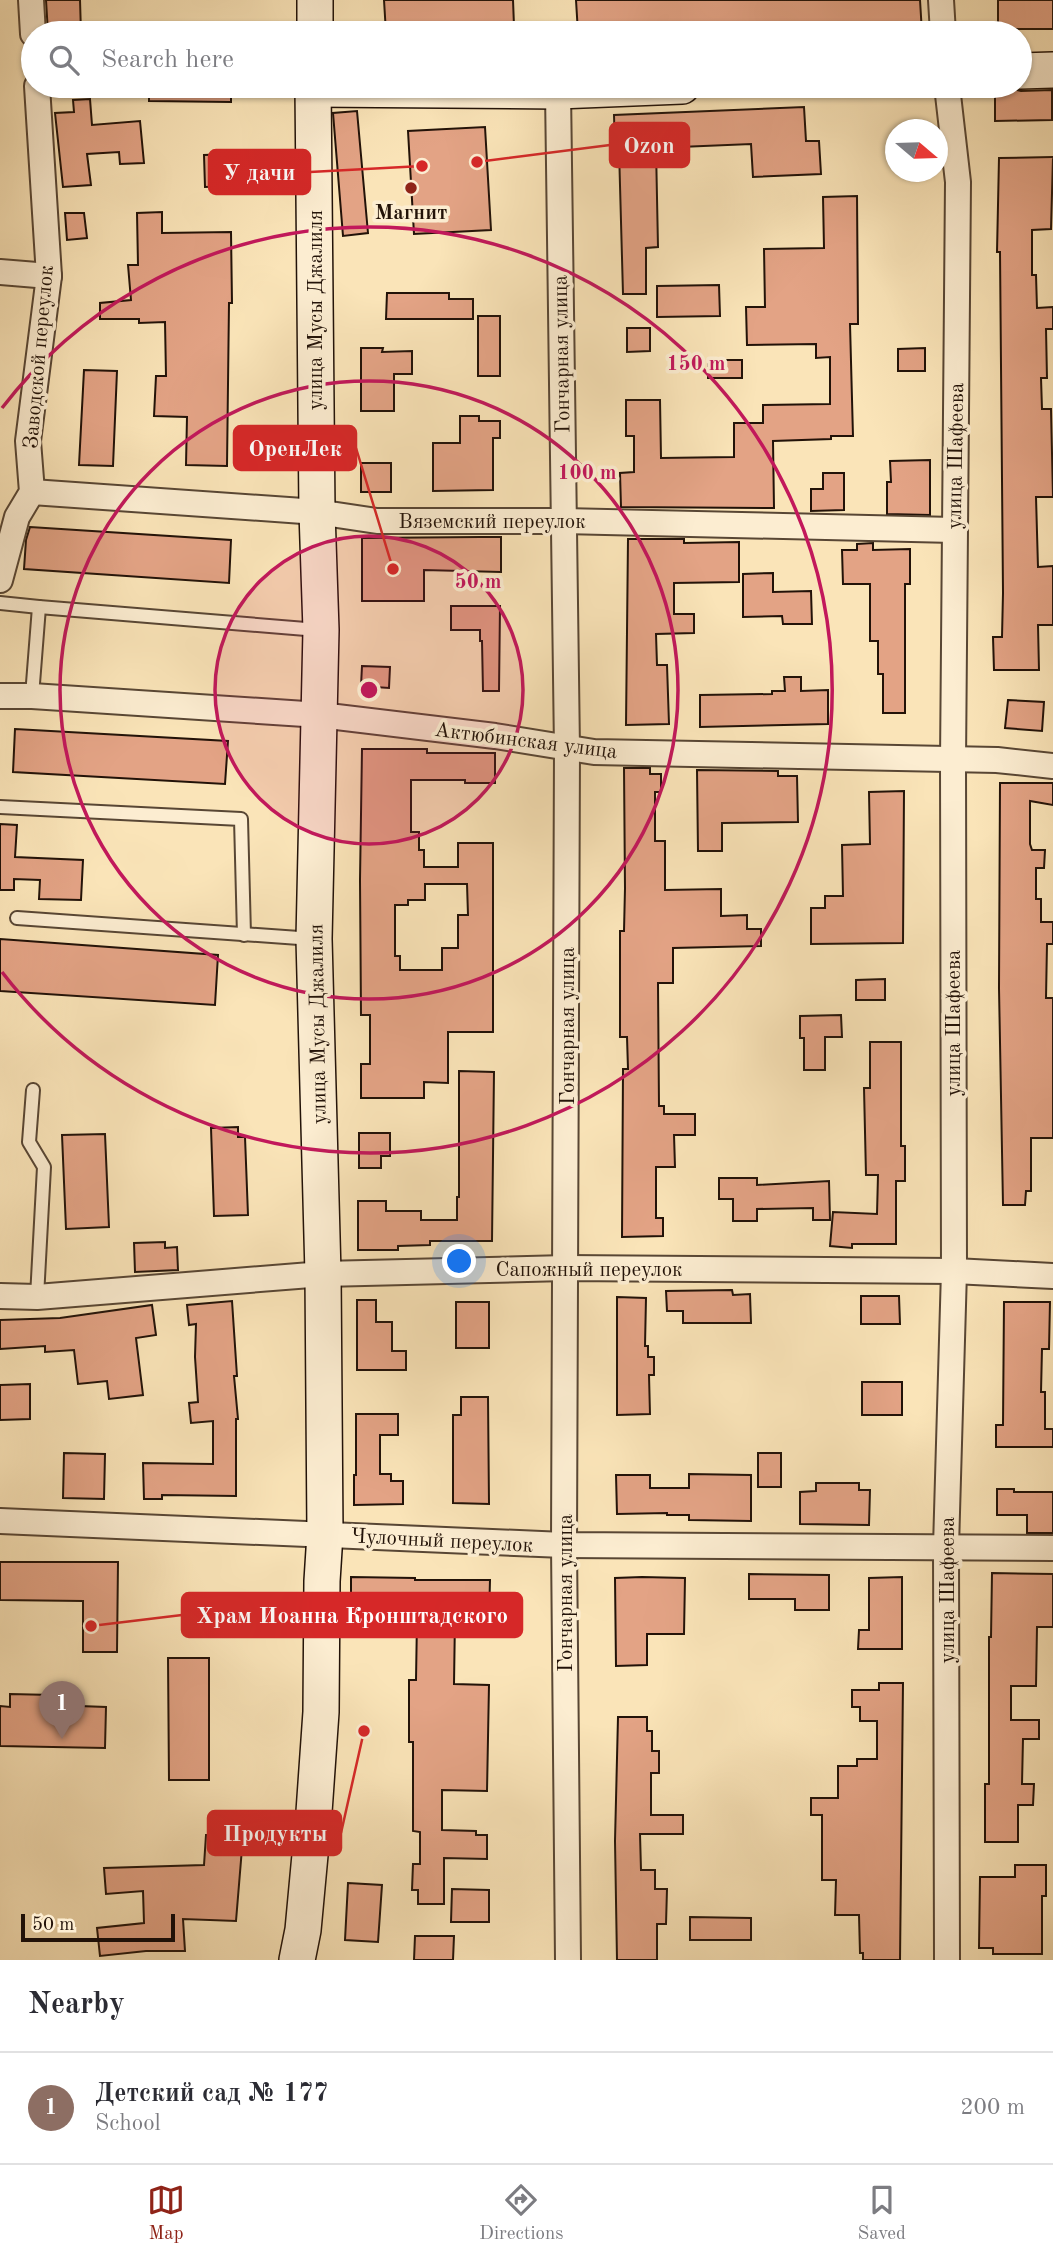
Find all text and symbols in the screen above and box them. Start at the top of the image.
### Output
search box [21,21,1032,98]
icon: search [45,41,83,79]
text: Search here [101,47,234,73]
north arrow [885,119,948,182]
callout: Ozon [610,123,689,167]
text: Ozon [623,135,675,158]
callout: У дачи [209,150,310,194]
text: У дачи [223,162,295,185]
marker: Магнит [403,180,419,196]
place label: Магнит [375,203,447,224]
street label: улица Мусы Джалиля [306,210,327,410]
street label: Заводской переулок [21,264,58,450]
street label: Гончарная улица [551,275,574,433]
text: 150 m [666,354,726,375]
street label: улица Шафеева [945,382,968,530]
callout: ОренЛек [234,426,356,470]
text: ОренЛек [248,438,342,461]
text: 100 m [557,463,617,484]
street label: Вяземский переулок [398,512,586,533]
text: 50 m [454,572,502,593]
centre of rings [357,678,381,702]
street label: Актюбинская улица [433,720,619,763]
street label: улица Мусы Джалиля [306,923,331,1124]
street label: Гончарная улица [558,947,579,1105]
street label: улица Шафеева [944,950,965,1096]
your location [442,1244,476,1278]
street label: Сапожный переулок [495,1260,683,1281]
street label: Гончарная улица [556,1514,577,1672]
street label: улица Шафеева [938,1517,959,1663]
street label: Чулочный переулок [350,1526,534,1557]
callout: Храм Иоанна Кронштадского [182,1593,522,1637]
text: Храм Иоанна Кронштадского [196,1605,508,1628]
pin: 1 [39,1681,85,1739]
callout: Продукты [208,1811,341,1855]
text: Продукты [223,1823,327,1846]
scale bar [21,1911,175,1943]
text: 50 m [32,1916,74,1935]
text: Nearby [28,1990,125,2020]
text: Детский сад № 177 [95,2081,328,2107]
text: 1 [44,2096,58,2119]
text: 200 m [960,2096,1025,2119]
text: School [95,2112,161,2135]
tab: Map [147,2181,185,2246]
tab: Directions [479,2181,564,2246]
tab: Saved [858,2181,906,2246]

